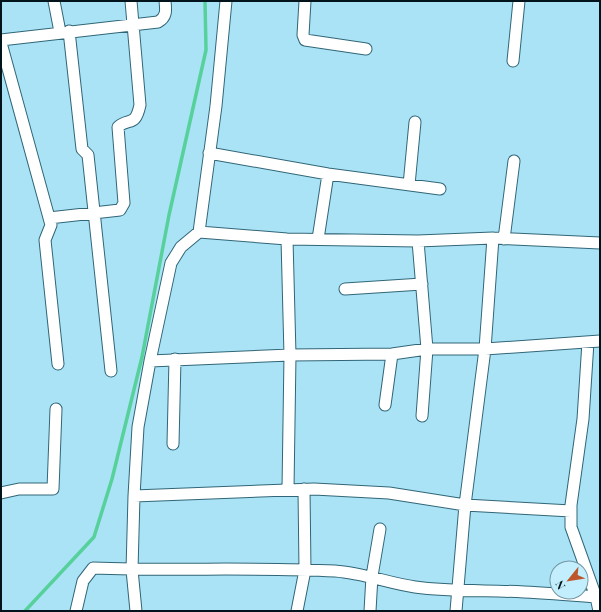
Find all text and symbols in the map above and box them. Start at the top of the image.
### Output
north arrow [549,560,589,600]
text: N [551,578,568,592]

